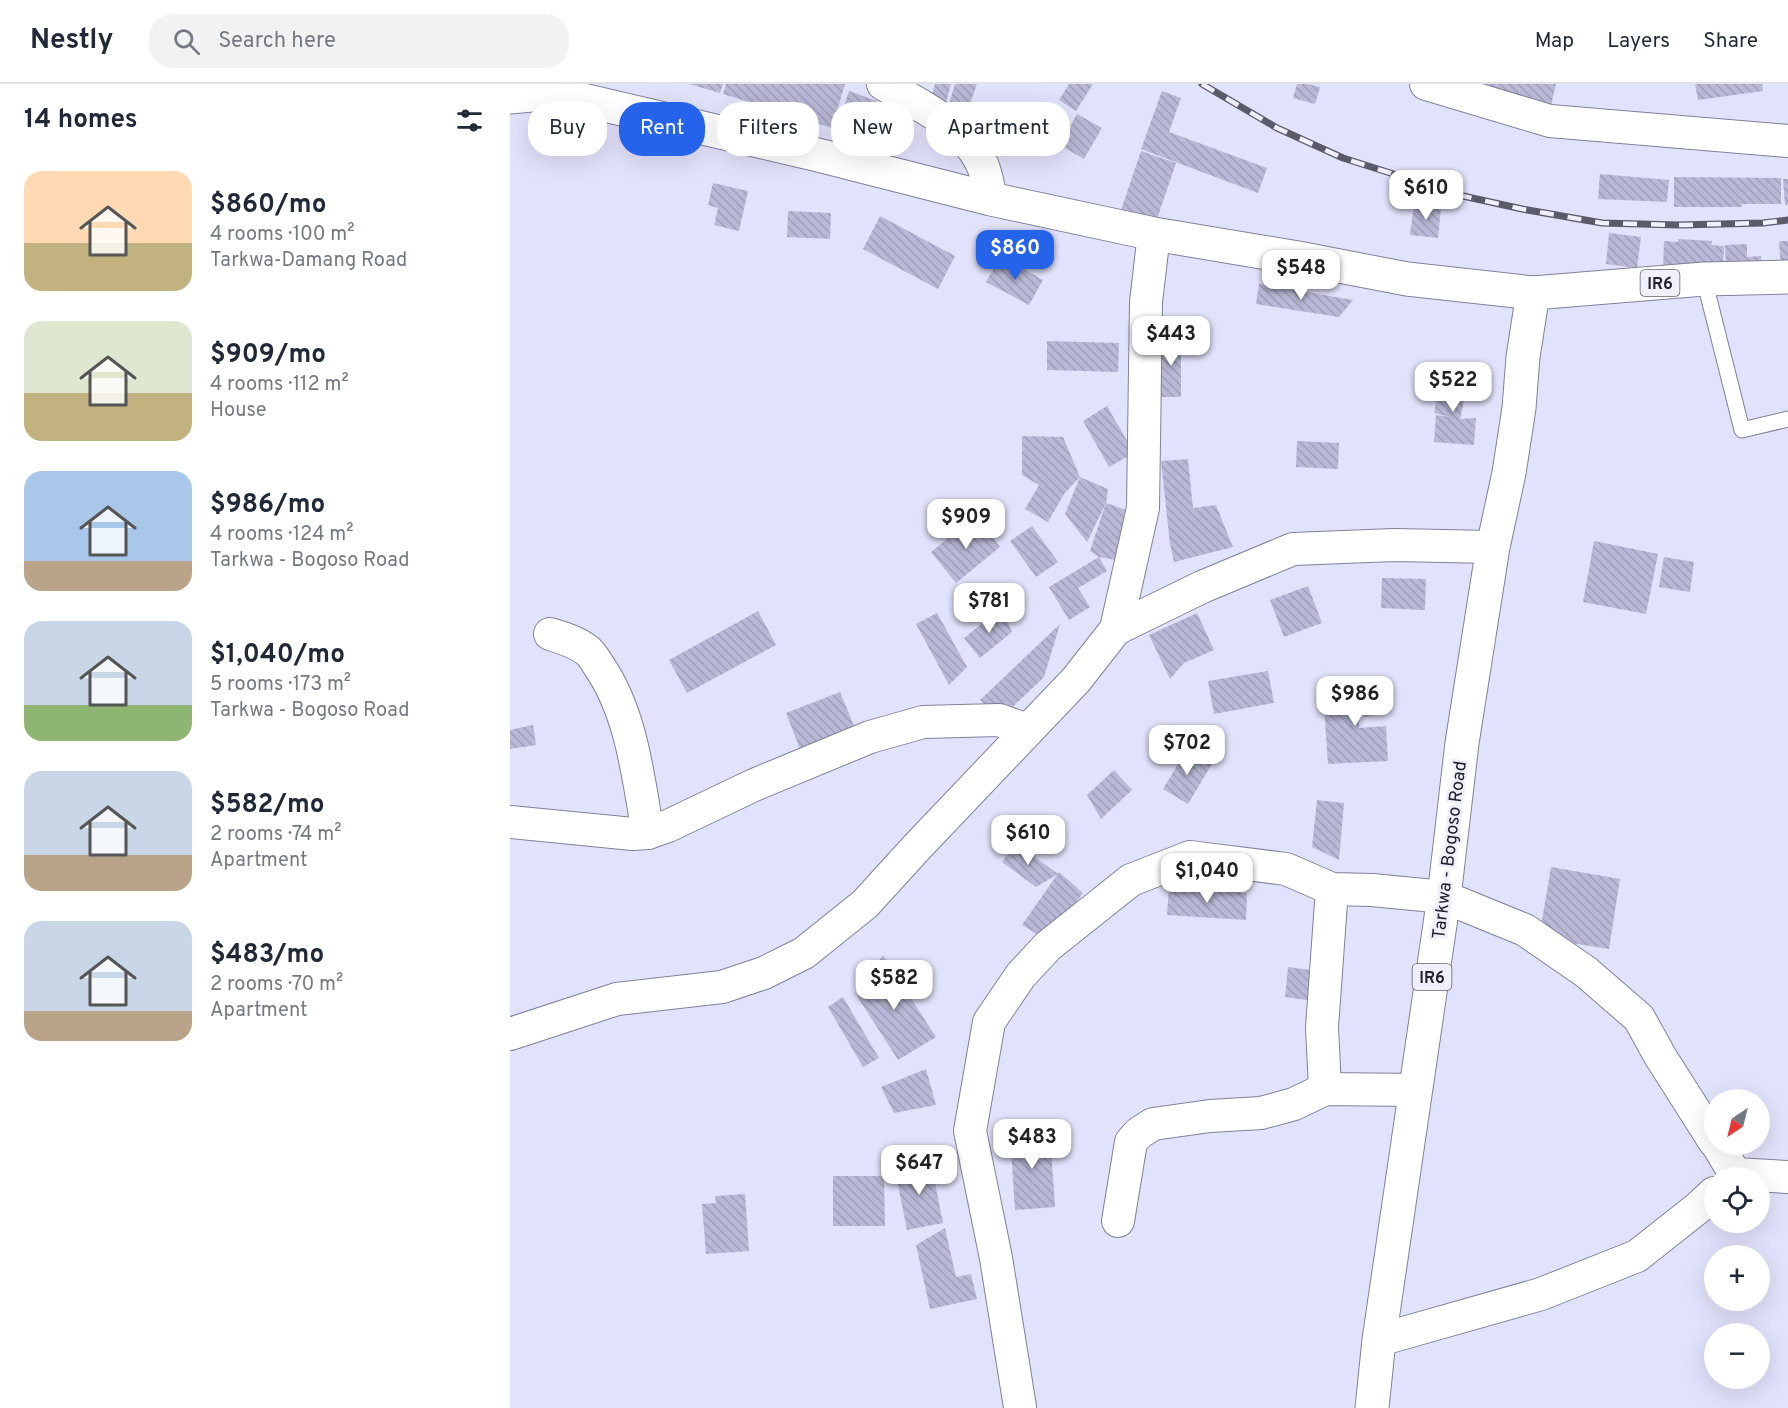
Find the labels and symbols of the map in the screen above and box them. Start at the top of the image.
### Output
pin: $610 [1390,170,1462,221]
pin: $860 [979,230,1051,281]
pin: $548 [1265,250,1337,301]
road number: IR6 [1640,270,1680,296]
pin: $443 [1135,316,1207,367]
pin: $522 [1417,362,1489,413]
pin: $909 [930,499,1002,550]
pin: $781 [953,583,1025,634]
pin: $986 [1319,676,1391,727]
pin: $702 [1151,725,1223,776]
street label: Tarkwa - Bogoso Road [1428,760,1473,941]
pin: $610 [992,815,1064,866]
pin: $1,040 [1158,853,1256,904]
pin: $582 [858,960,930,1011]
road number: IR6 [1412,964,1452,990]
north arrow [1704,1089,1770,1155]
pin: $483 [996,1119,1068,1170]
pin: $647 [883,1145,955,1196]

